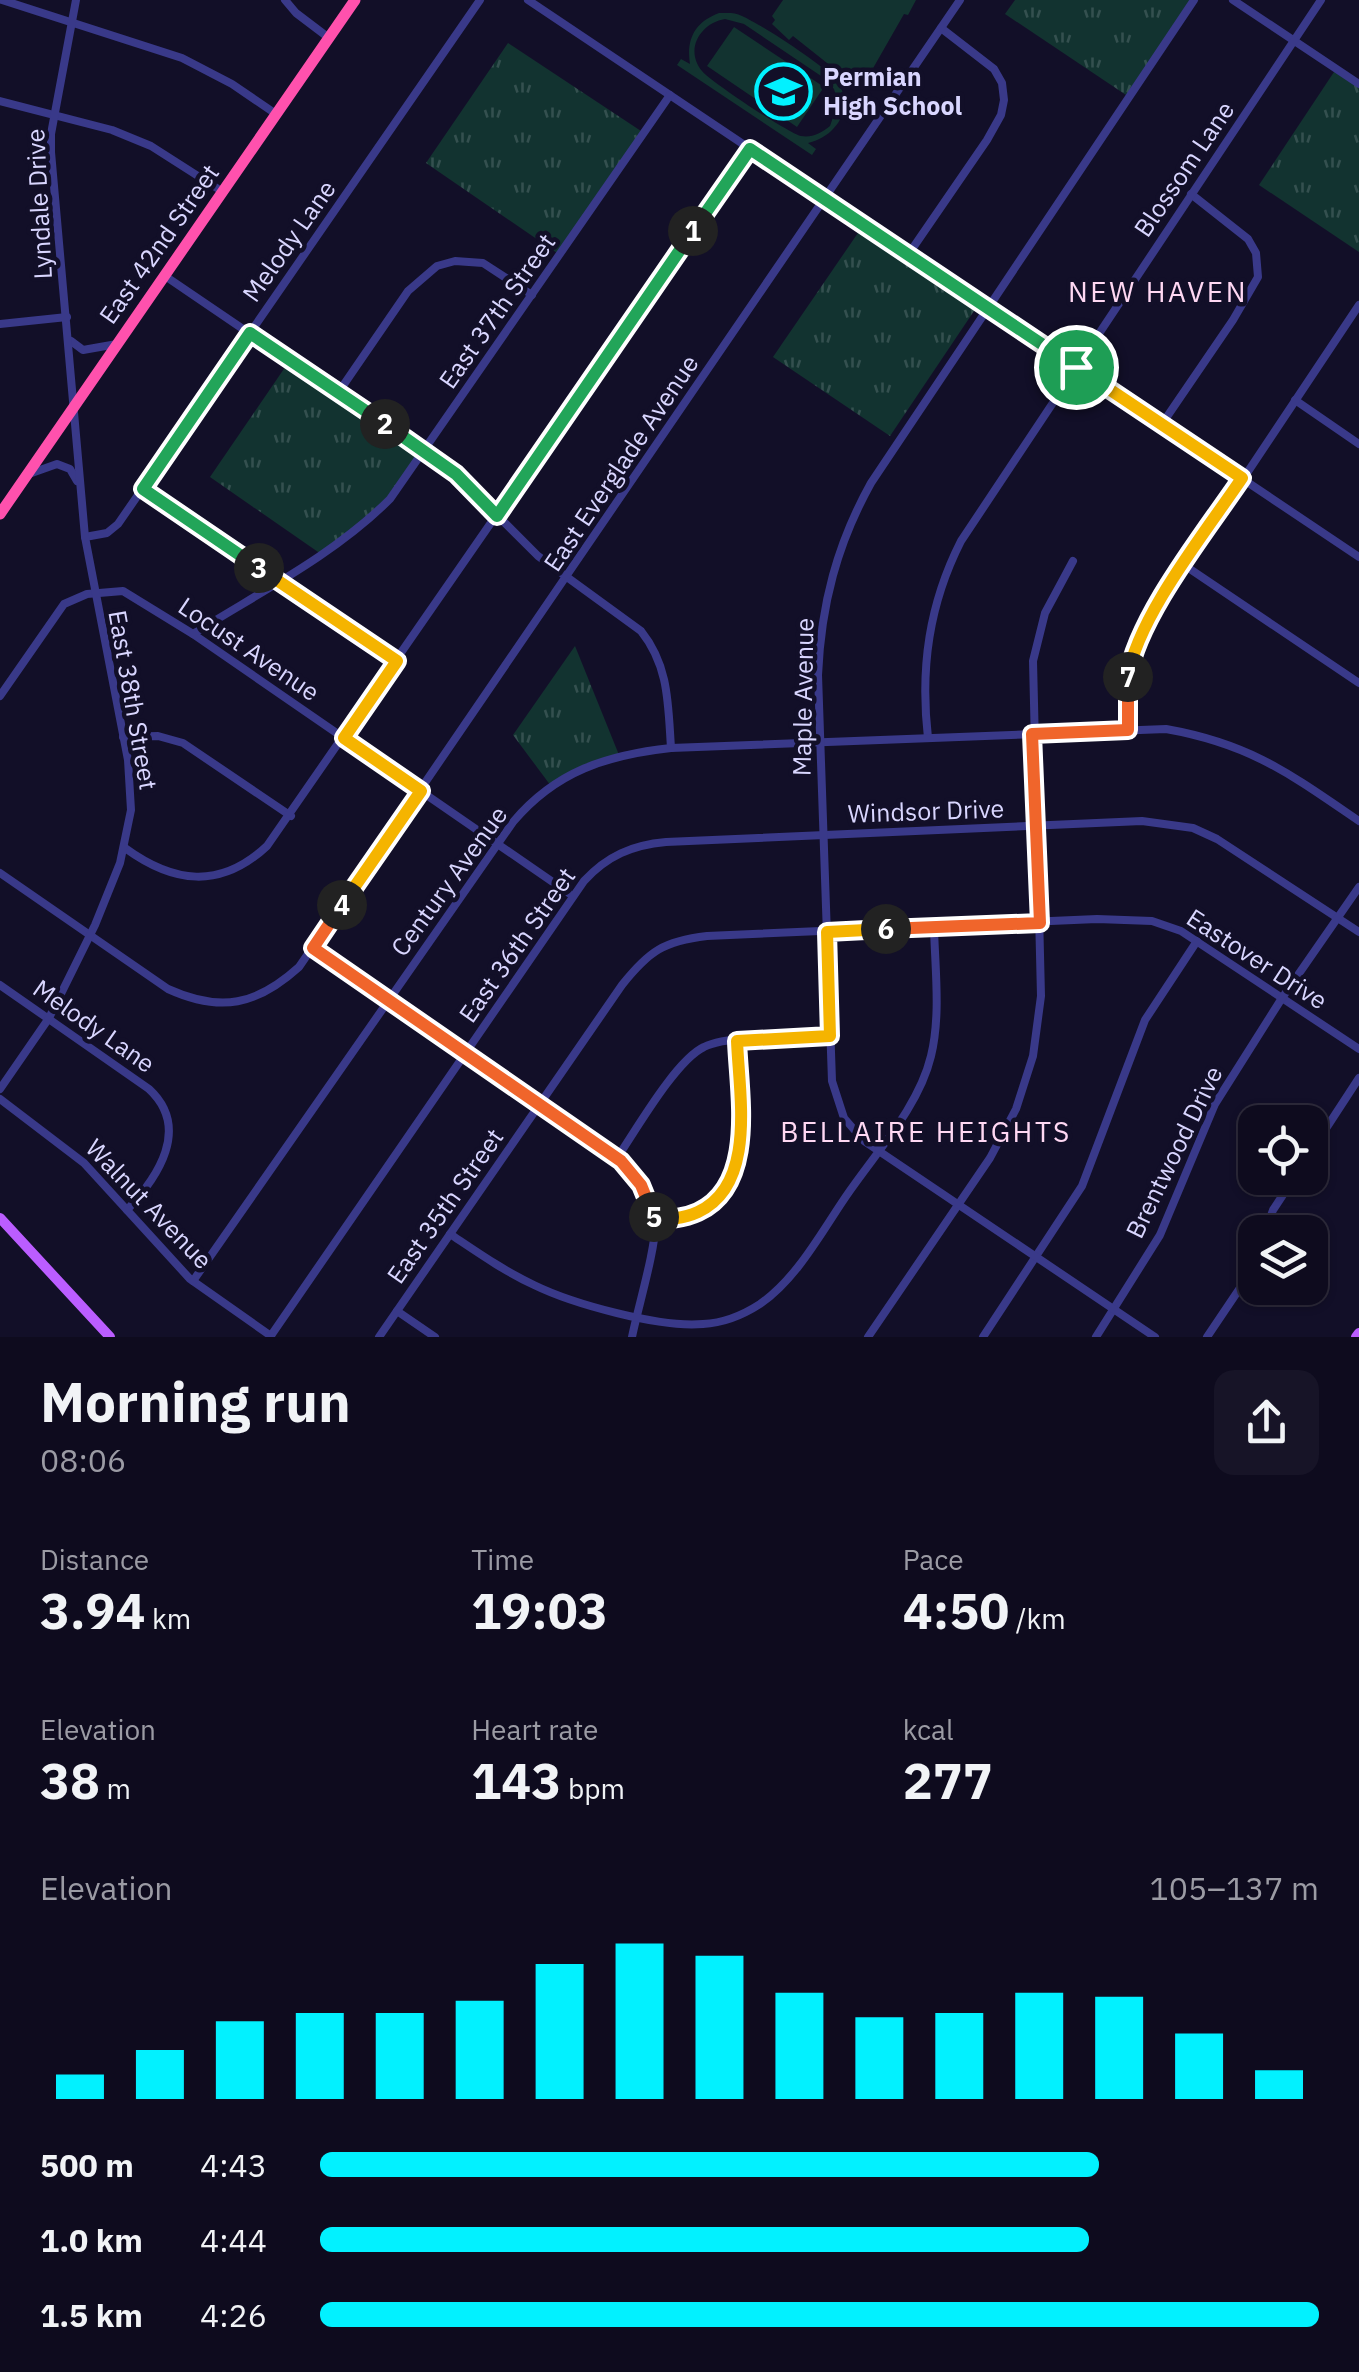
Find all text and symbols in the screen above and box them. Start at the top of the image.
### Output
place label: Permian High School [823,60,962,122]
school or university icon: Permian High School [754,61,814,121]
street label: Blossom Lane [1126,94,1241,243]
street label: Lyndale Drive [18,128,59,280]
street label: East 42nd Street [91,157,226,330]
street label: Melody Lane [234,173,343,308]
pin: 1 [668,206,718,256]
text: 1 [685,212,701,249]
street label: East 37th Street [431,227,562,395]
district label: NEW HAVEN [1068,273,1248,310]
pin [1034,325,1119,410]
icon: arrive [1049,340,1104,395]
street label: East Everglade Avenue [536,348,705,577]
pin: 2 [360,399,410,449]
text: 2 [377,405,393,442]
pin: 3 [234,543,284,593]
text: 3 [251,549,267,586]
street label: Locust Avenue [172,589,326,708]
street label: East 38th Street [101,607,166,792]
street label: Maple Avenue [785,618,820,776]
pin: 7 [1103,652,1153,702]
text: 7 [1120,658,1136,695]
street label: Windsor Drive [847,791,1005,830]
street label: Century Avenue [383,799,514,962]
street label: East 36th Street [451,861,582,1029]
pin: 4 [317,880,367,930]
text: 4 [334,886,350,923]
street label: Eastover Drive [1181,901,1334,1016]
pin: 6 [861,904,911,954]
text: 6 [878,910,894,947]
street label: Melody Lane [27,971,162,1080]
street label: Brentwood Drive [1118,1060,1229,1243]
map controls [1238,1105,1328,1305]
button: locate [1238,1105,1328,1195]
district label: BELLAIRE HEIGHTS [780,1113,1072,1150]
street label: East 35th Street [379,1122,510,1290]
street label: Walnut Avenue [79,1132,220,1276]
pin: 5 [629,1192,679,1242]
text: 5 [646,1198,662,1235]
button: layers [1238,1215,1328,1305]
text: Morning run [40,1366,351,1437]
button: share [1214,1370,1319,1475]
text: 08:06 [40,1439,126,1481]
text: Distance [40,1541,149,1578]
text: Time [471,1541,534,1578]
text: Pace [903,1541,964,1578]
text: 3.94 [40,1578,146,1643]
text: 19:03 [471,1578,608,1643]
text: 4:50 [903,1578,1009,1643]
text: km [146,1600,191,1637]
text: /km [1009,1600,1066,1637]
text: Elevation [40,1711,156,1748]
text: Heart rate [471,1711,598,1748]
text: kcal [903,1711,954,1748]
text: 38 [40,1748,100,1813]
text: 143 [471,1748,561,1813]
text: 277 [903,1748,993,1813]
text: m [100,1770,131,1807]
text: bpm [561,1770,625,1807]
text: Elevation [40,1867,173,1909]
text: 105–137 m [1149,1867,1319,1909]
text: 500 m [40,2144,134,2186]
text: 4:43 [200,2144,267,2186]
text: 1.0 km [40,2219,143,2261]
text: 4:44 [200,2219,267,2261]
text: 1.5 km [40,2294,143,2336]
text: 4:26 [200,2294,267,2336]

